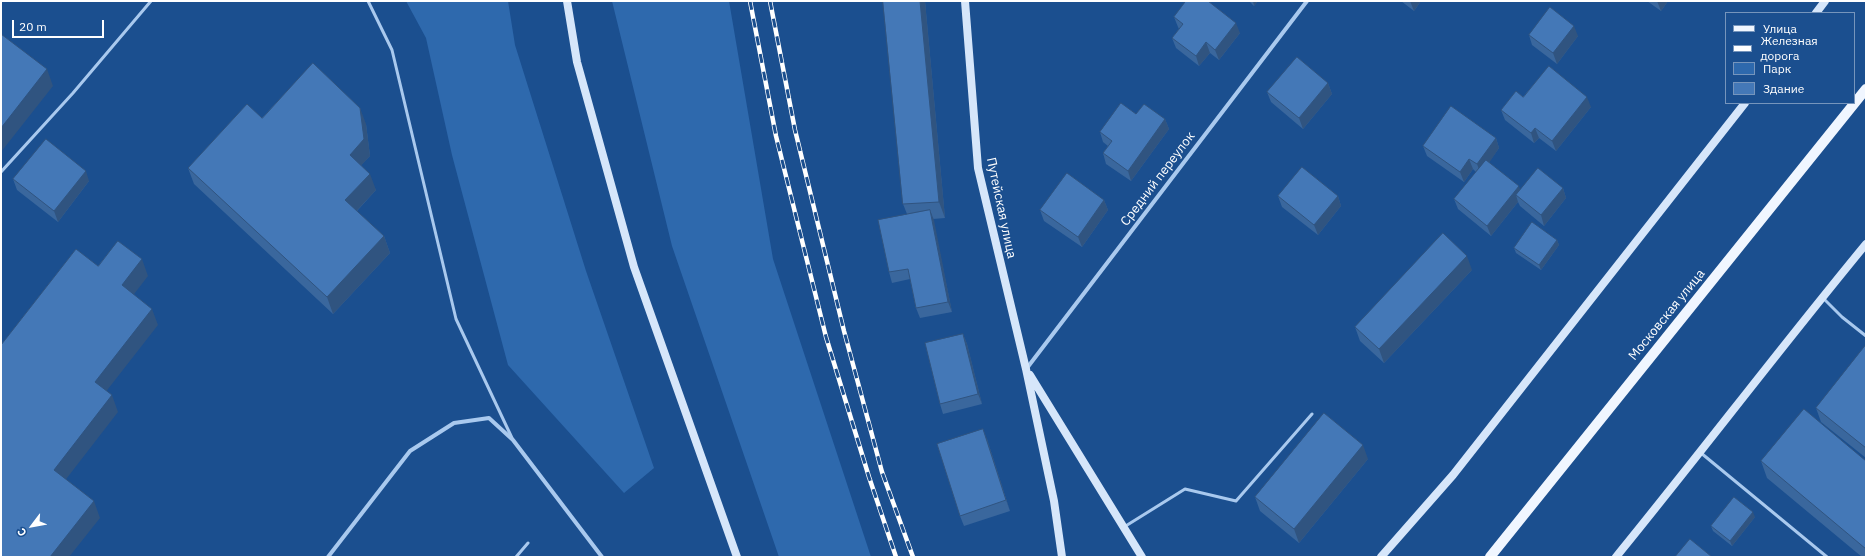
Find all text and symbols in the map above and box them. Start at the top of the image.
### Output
scale bar [14,12,106,38]
legend [1725,12,1855,104]
text: 20 m [19,19,47,34]
text: Улица [1763,21,1797,36]
text: Железная дорога [1760,33,1818,63]
text: Парк [1763,61,1791,76]
text: Здание [1763,81,1804,96]
street label: Средний переулок [1118,129,1198,229]
street label: Путейская улица [983,156,1019,260]
street label: Московская улица [1626,266,1708,364]
north arrow [12,506,52,546]
text: С [14,526,30,539]

